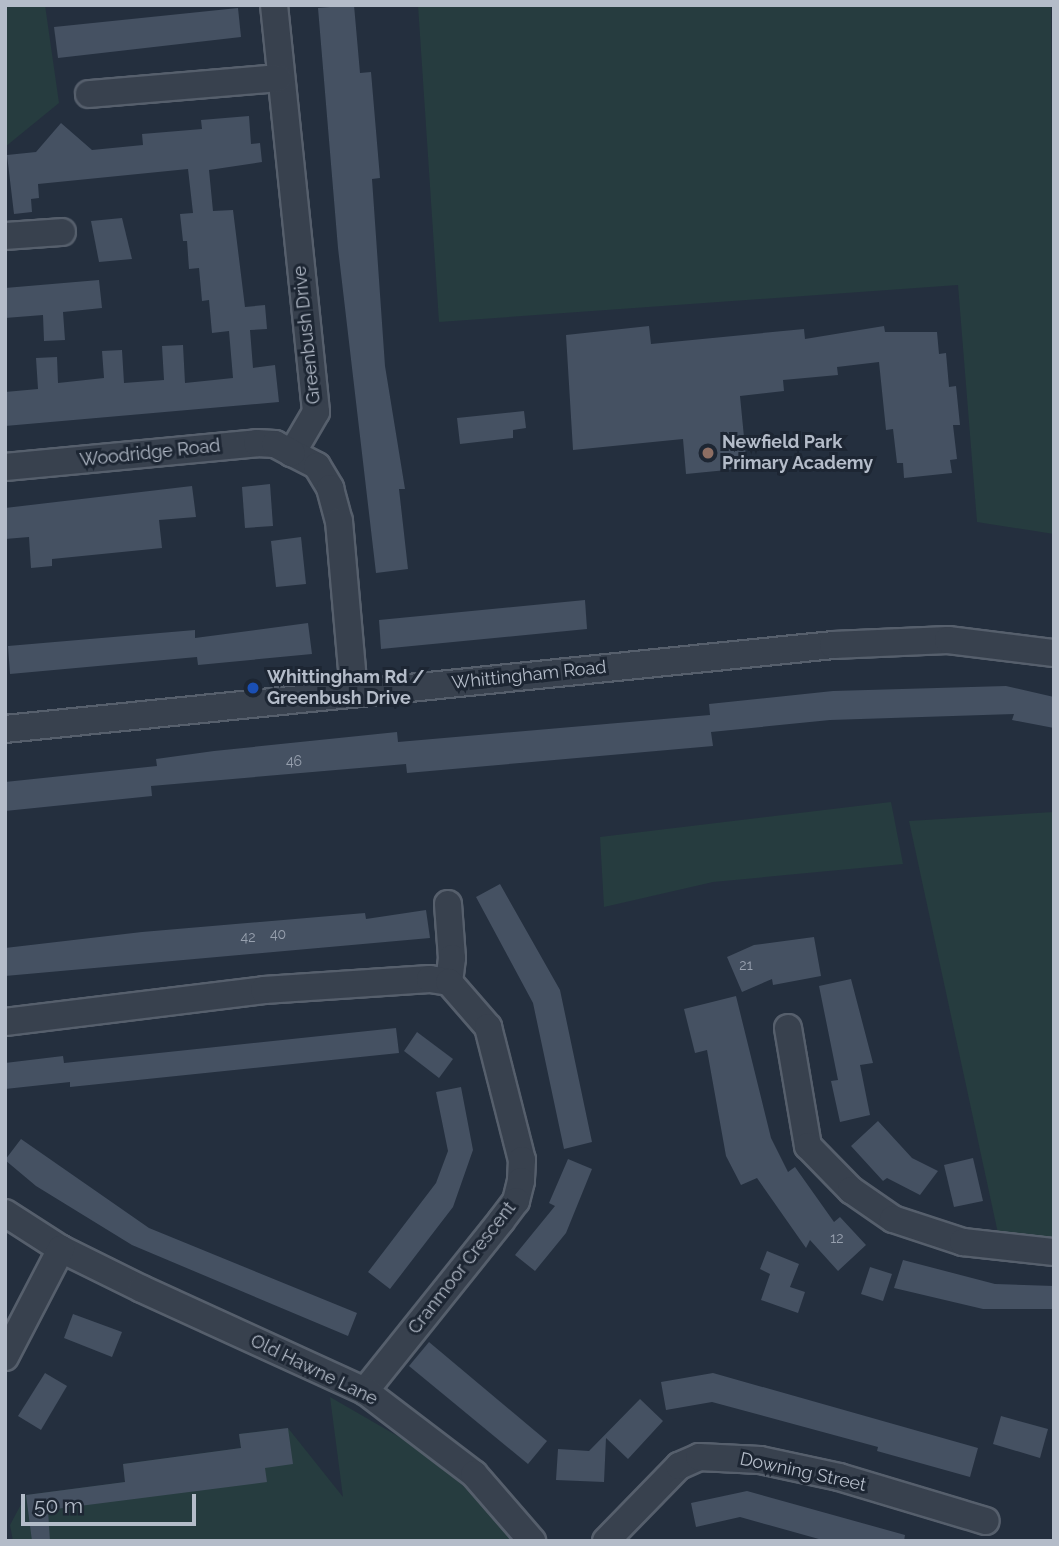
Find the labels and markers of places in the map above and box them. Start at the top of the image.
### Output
place label: Newfield Park Primary Academy [722,432,874,474]
marker: Newfield Park Primary Academy [700,445,716,461]
place label: Whittingham Rd / Greenbush Drive [267,667,425,710]
marker: Whittingham Rd / Greenbush Drive [245,680,261,696]

